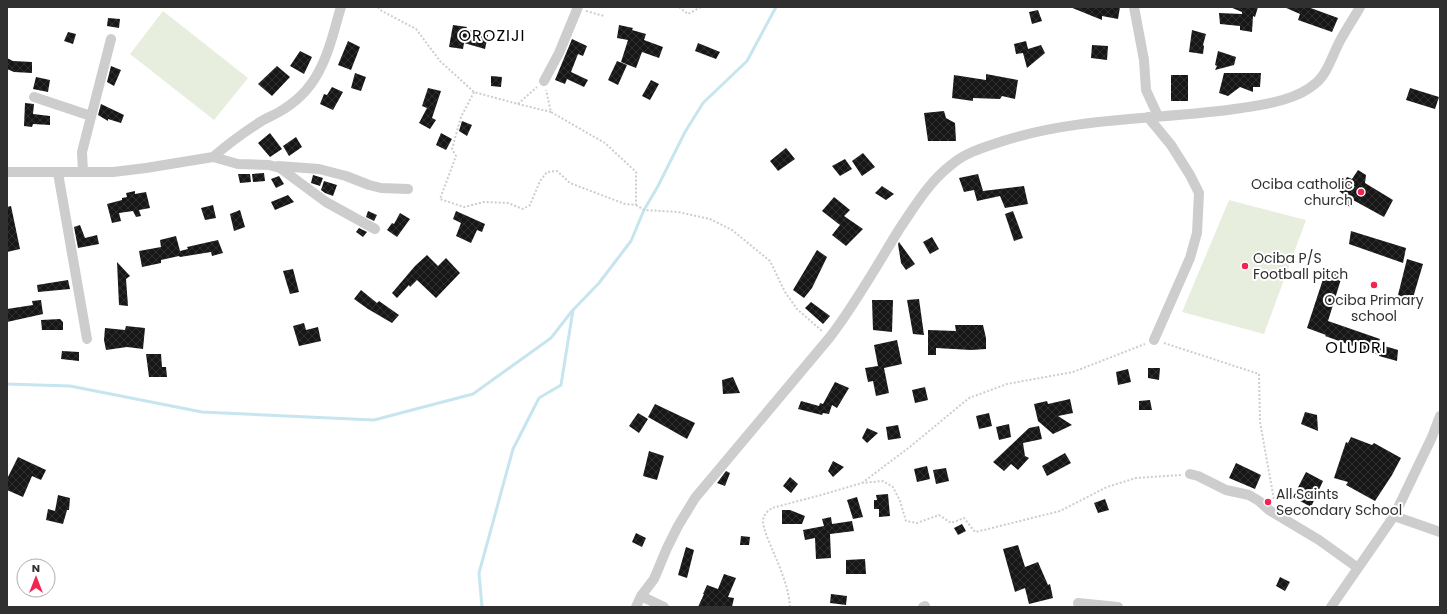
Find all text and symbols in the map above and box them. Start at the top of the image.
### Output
district label: OROZIJI [459,24,525,47]
place label: Ociba catholic church [1251,174,1353,210]
marker: Ociba catholic church [1356,187,1366,197]
place label: Ociba P/S Football pitch [1253,248,1348,284]
marker: Ociba P/S Football pitch [1240,261,1250,271]
marker: Ociba Primary school [1369,280,1379,290]
place label: Ociba Primary school [1324,290,1424,326]
district label: OLUDRI [1325,336,1387,359]
place label: All Saints Secondary School [1276,484,1402,520]
marker: All Saints Secondary School [1263,497,1273,507]
north arrow [16,558,56,598]
text: N [32,560,40,576]

